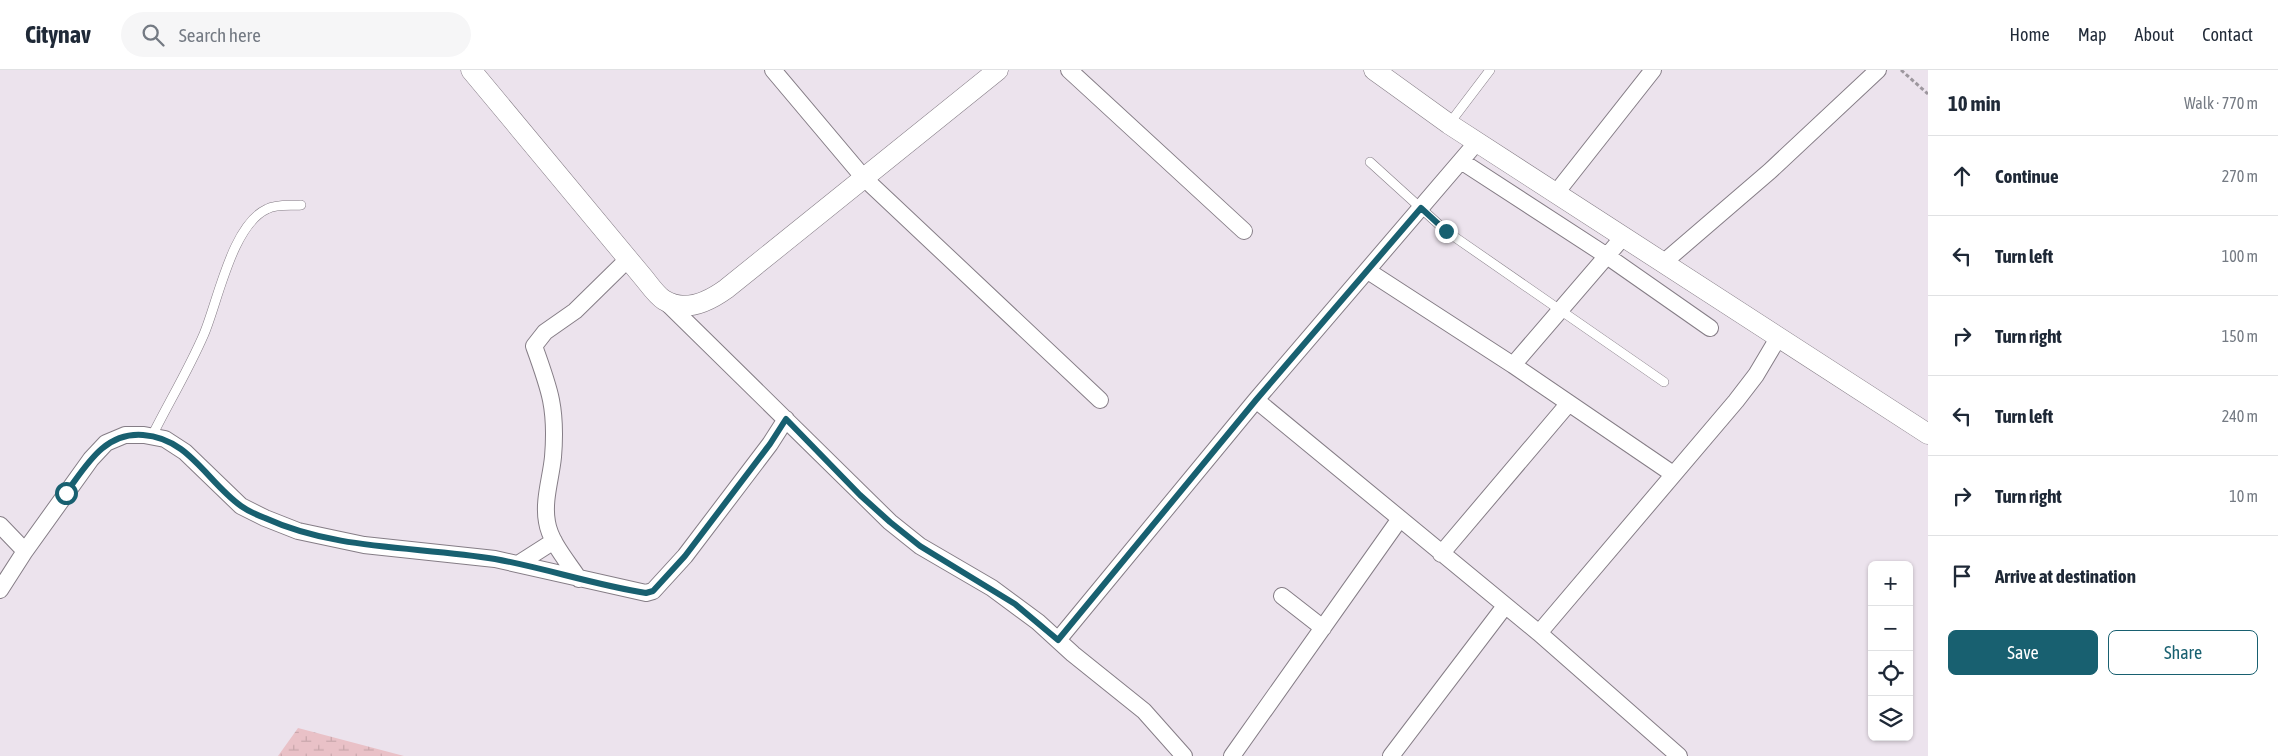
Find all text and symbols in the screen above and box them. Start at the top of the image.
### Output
search box [121,12,471,57]
text: Citynav [25,21,91,48]
icon: search [139,21,167,49]
text: Search here [179,24,261,46]
text: Home [2010,24,2050,45]
text: Map [2078,24,2107,45]
text: About [2135,24,2174,45]
text: Contact [2202,24,2253,45]
text: 10 min [1948,91,2001,115]
text: Walk · 770 m [2184,94,2258,112]
icon: ahead [1948,162,1976,190]
text: Continue [1995,165,2059,187]
text: 270 m [2222,167,2258,185]
route end [1435,220,1458,243]
icon: left [1948,242,1976,270]
text: Turn left [1995,245,2053,267]
text: 100 m [2222,247,2258,265]
icon: right [1948,322,1976,350]
text: Turn right [1995,325,2062,347]
text: 150 m [2222,327,2258,345]
icon: left [1948,402,1976,430]
text: Turn left [1995,405,2053,427]
text: 240 m [2222,407,2258,425]
route start [55,482,78,505]
icon: right [1948,482,1976,510]
text: Turn right [1995,485,2062,507]
text: 10 m [2229,487,2258,505]
map controls [1868,561,1913,741]
button: + [1868,561,1913,606]
icon: arrive [1948,562,1976,590]
text: Arrive at destination [1995,565,2136,587]
button: − [1868,606,1913,651]
button: Save [1948,630,2098,675]
button: Share [2108,630,2258,675]
button: locate [1868,651,1913,696]
button: layers [1868,696,1913,741]

